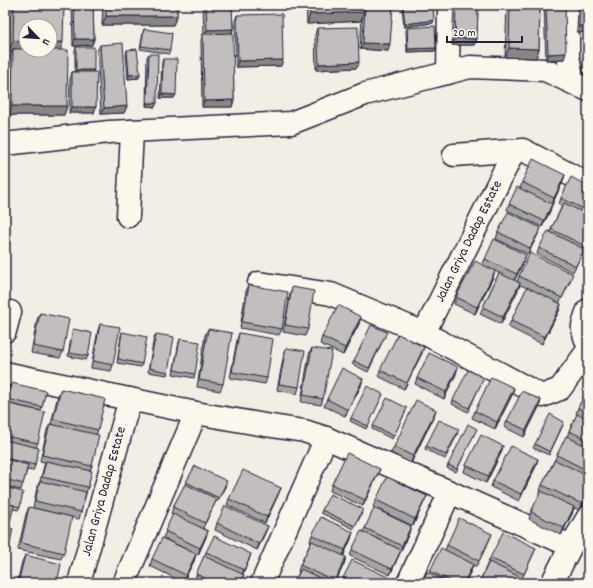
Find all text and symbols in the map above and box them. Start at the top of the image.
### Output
north arrow [18,18,58,58]
scale bar [447,18,522,44]
text: 20 m [453,25,476,42]
text: U [37,36,54,47]
street label: Jalan Griya Dadap Estate [431,177,508,306]
street label: Jalan Griya Dadap Estate [77,424,132,559]

